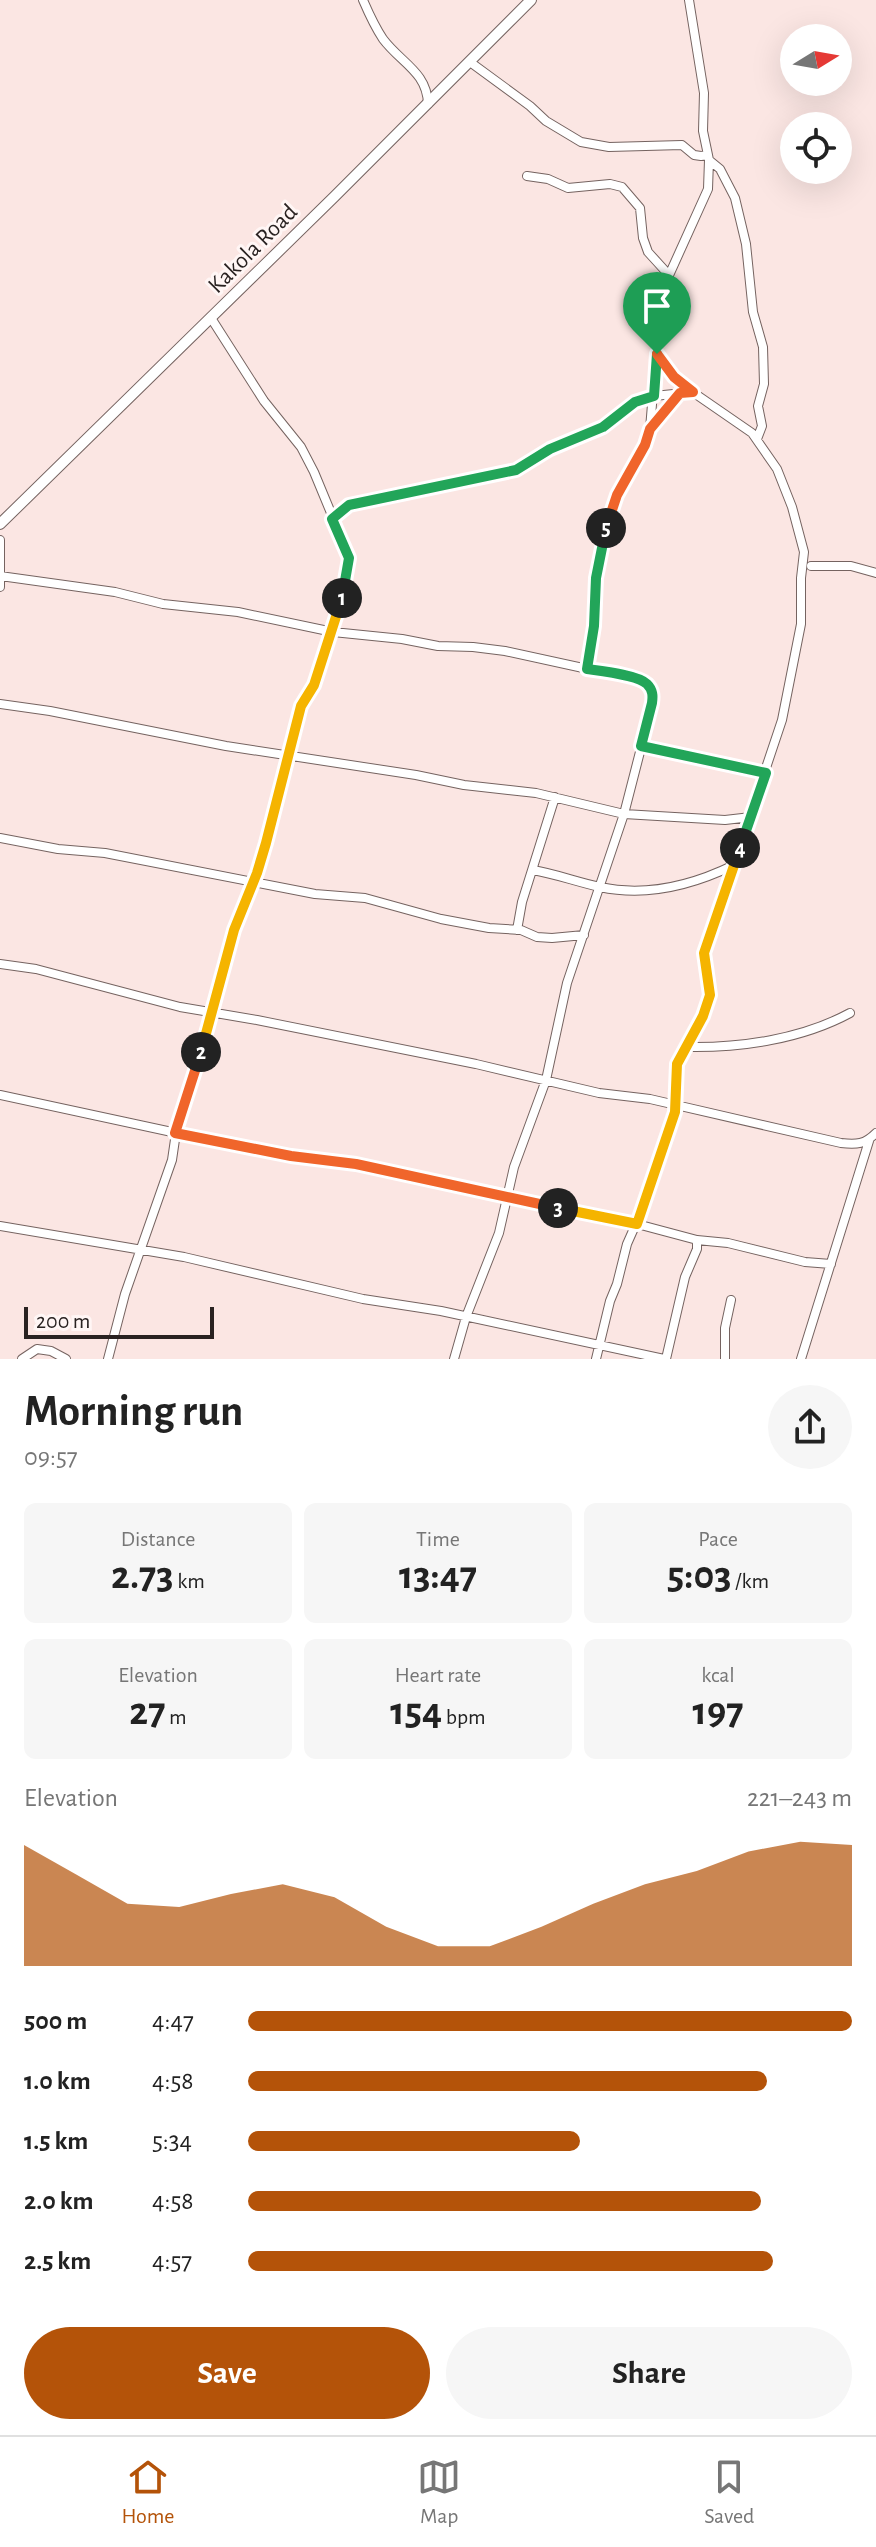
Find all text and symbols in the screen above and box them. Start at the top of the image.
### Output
north arrow [780,24,852,96]
map controls [780,24,852,184]
button: locate [780,112,852,184]
street label: Kakola Road [204,200,302,298]
pin [623,272,691,354]
icon: arrive [635,284,679,328]
pin: 5 [586,508,626,548]
text: 5 [601,517,611,539]
pin: 1 [322,578,362,618]
text: 1 [338,587,346,609]
pin: 4 [720,828,760,868]
text: 4 [734,837,746,859]
pin: 2 [181,1032,221,1072]
text: 2 [196,1041,206,1063]
pin: 3 [538,1188,578,1228]
text: 3 [553,1197,563,1219]
scale bar [24,1303,214,1339]
text: 200 m [36,1310,90,1332]
button: share [768,1385,852,1469]
text: Morning run [24,1390,243,1434]
text: 09:57 [24,1444,78,1470]
text: Distance [121,1528,195,1550]
text: Time [416,1528,460,1550]
text: Pace [698,1528,738,1550]
text: 2.73 [111,1556,174,1596]
text: 13:47 [399,1556,477,1596]
text: 5:03 [667,1556,731,1596]
text: km [174,1570,205,1592]
text: /km [731,1570,769,1592]
text: Elevation [118,1664,198,1686]
text: Heart rate [395,1664,481,1686]
text: kcal [701,1664,735,1686]
text: 27 [129,1692,165,1732]
text: 154 [390,1692,442,1732]
text: 197 [693,1692,744,1732]
text: m [165,1706,187,1728]
text: bpm [442,1706,486,1728]
text: Elevation [24,1785,118,1811]
text: 221–243 m [747,1785,852,1811]
text: 500 m [24,2008,87,2034]
text: 4:47 [152,2008,194,2034]
text: 1.0 km [24,2068,91,2094]
text: 4:58 [152,2068,194,2094]
text: 1.5 km [24,2128,88,2154]
text: 5:34 [152,2128,192,2154]
text: 2.0 km [24,2188,94,2214]
text: 4:58 [152,2188,194,2214]
text: 2.5 km [24,2248,91,2274]
text: 4:57 [152,2248,192,2274]
button: Save [24,2327,430,2419]
button: Share [446,2327,852,2419]
tab: Home [121,2455,174,2529]
tab: Map [417,2455,461,2529]
tab: Saved [704,2455,755,2529]

